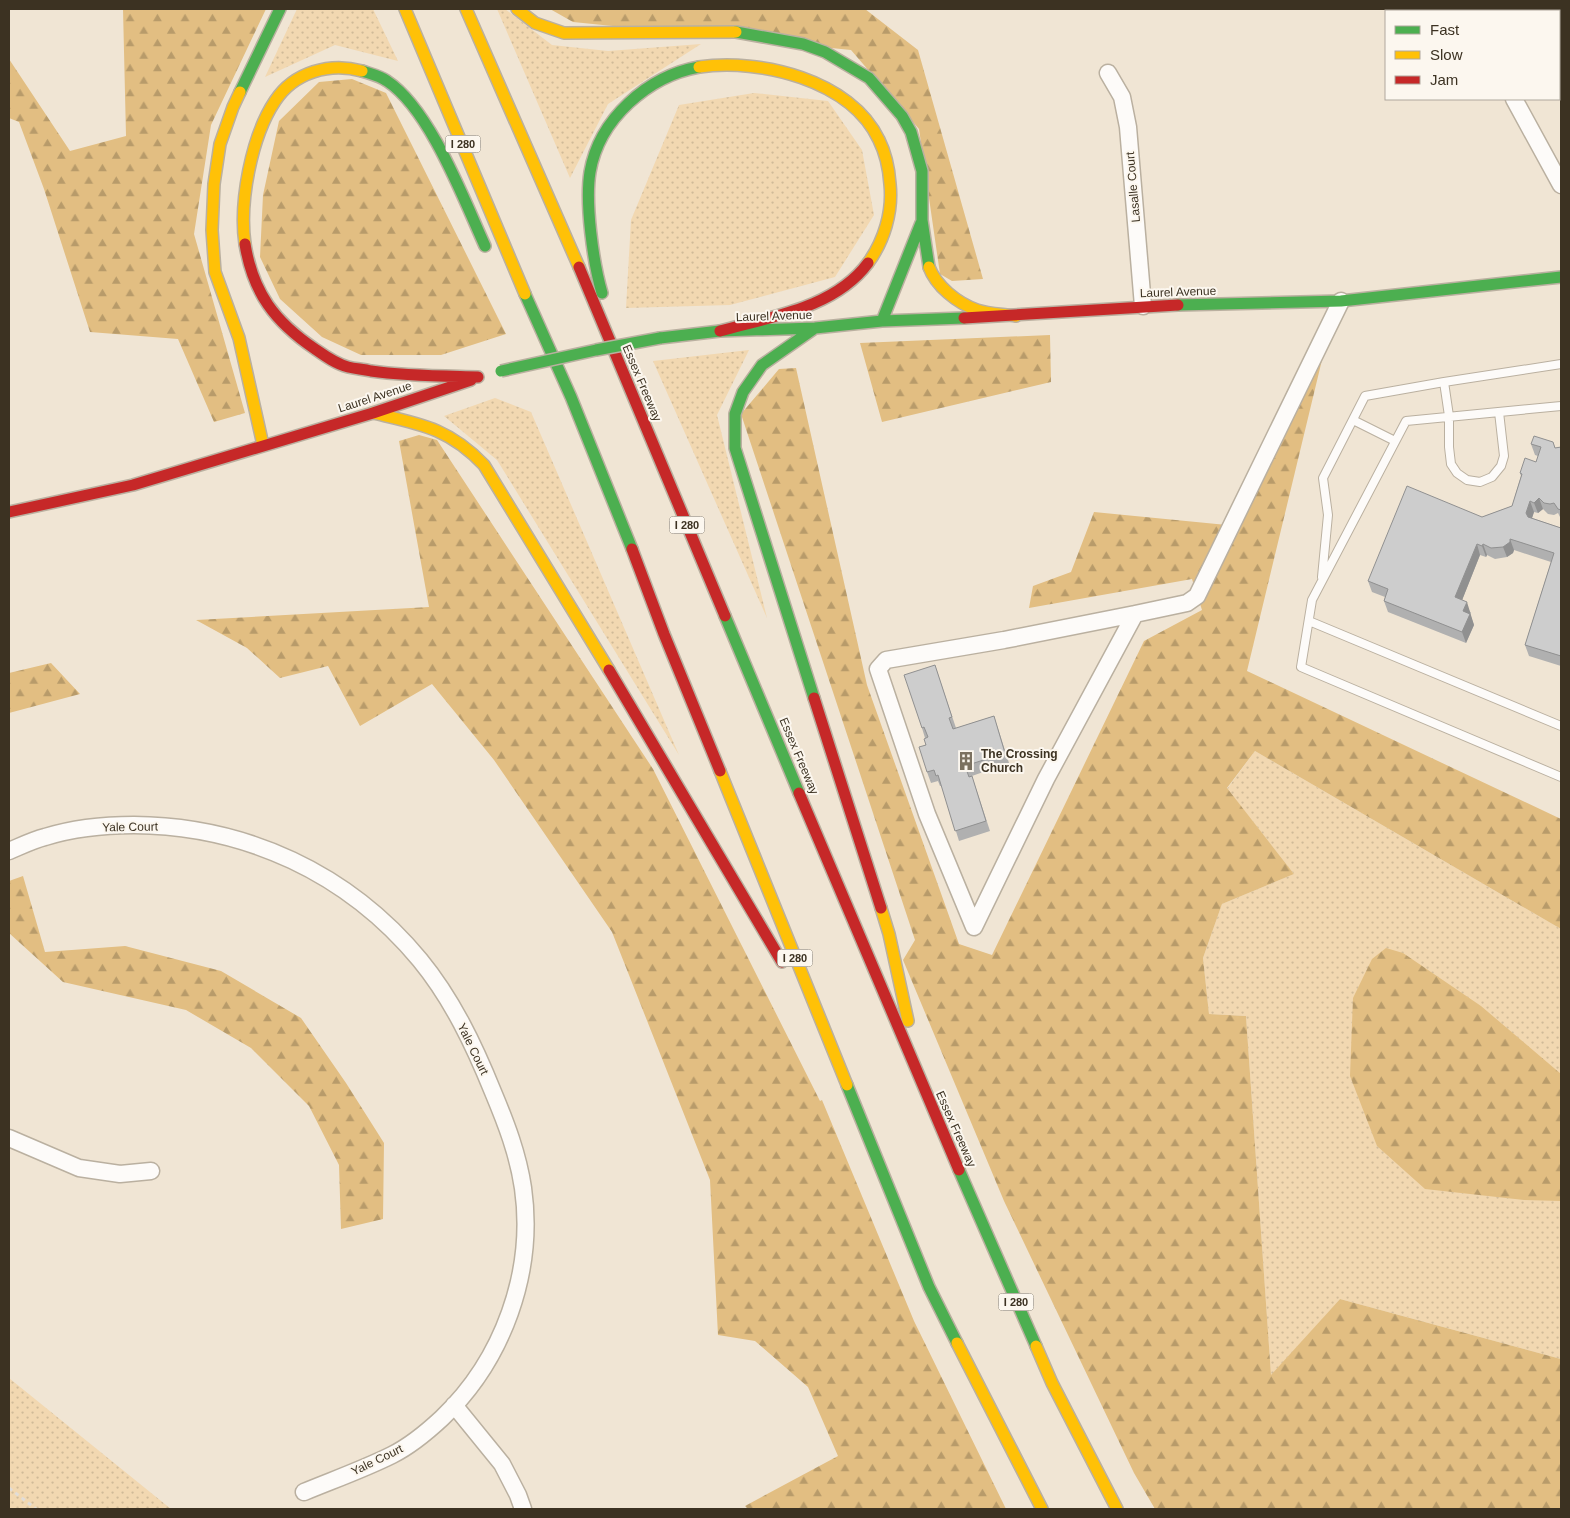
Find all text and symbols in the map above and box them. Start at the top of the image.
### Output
legend [1385,10,1560,100]
text: Fast [1430,21,1460,38]
text: Slow [1430,46,1463,63]
text: Jam [1430,71,1458,88]
road number: I 280 [446,136,480,152]
street label: Lasalle Court [1123,151,1143,223]
street label: Laurel Avenue [1140,284,1217,300]
street label: Laurel Avenue [736,308,813,324]
street label: Essex Freeway [620,343,664,423]
street label: Laurel Avenue [336,378,414,415]
road number: I 280 [670,516,704,534]
street label: Essex Freeway [777,716,821,796]
place label: The Crossing Church [981,747,1058,775]
building icon: The Crossing Church [955,750,977,772]
street label: Yale Court [102,820,159,834]
road number: I 280 [778,950,812,966]
street label: Yale Court [454,1021,492,1078]
street label: Essex Freeway [933,1089,979,1169]
road number: I 280 [998,1294,1034,1310]
street label: Yale Court [349,1441,406,1479]

